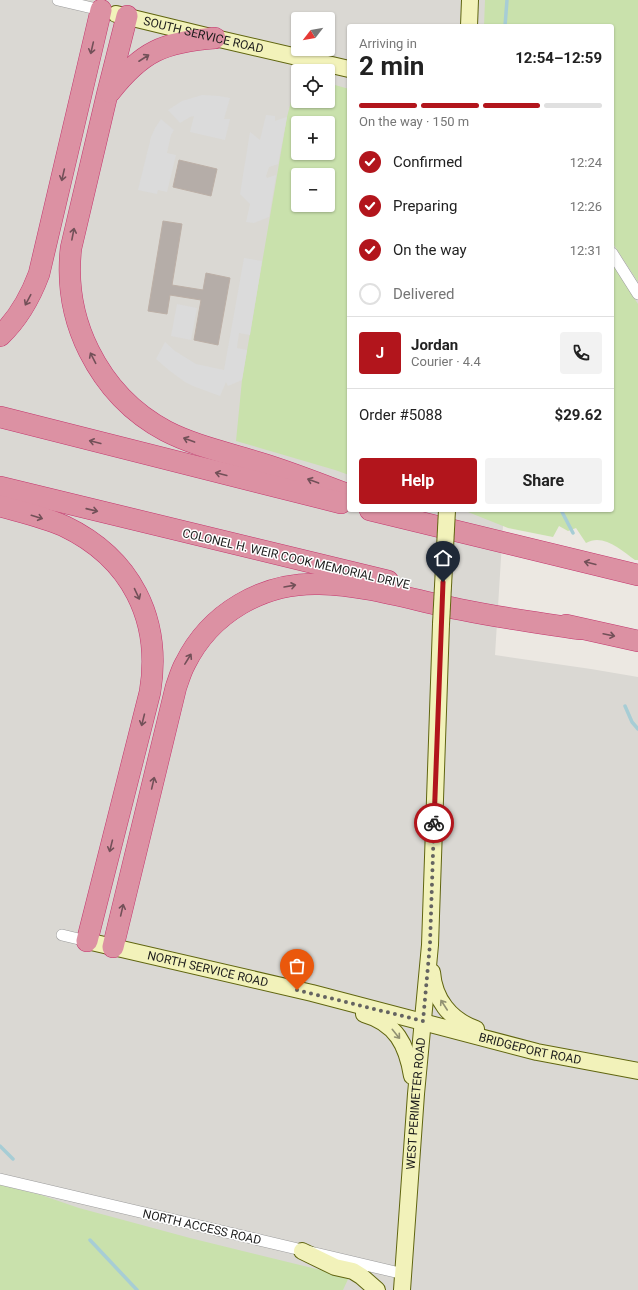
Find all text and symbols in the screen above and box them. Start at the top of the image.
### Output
north arrow [291,12,335,56]
map controls [291,12,335,212]
street label: SOUTH SERVICE ROAD [142,14,265,56]
text: Arriving in [359,36,417,51]
one-way arrow [87,41,95,54]
text: 12:54–12:59 [515,49,602,67]
text: 2 min [359,51,424,81]
one-way arrow [138,54,149,62]
button: locate [291,64,335,108]
text: On the way · 150 m [359,114,469,129]
button: + [291,116,335,160]
icon: check [359,151,381,173]
text: Confirmed [393,153,463,171]
text: 12:24 [570,155,602,170]
one-way arrow [58,168,66,181]
button: − [291,168,335,212]
icon: check [359,195,381,217]
text: Preparing [393,197,457,215]
text: 12:26 [570,199,602,214]
one-way arrow [70,228,78,241]
icon: check [359,239,381,261]
text: On the way [393,241,467,259]
text: 12:31 [570,243,602,258]
text: Delivered [393,285,455,303]
one-way arrow [24,293,31,305]
button: phone [560,332,602,374]
text: Jordan [411,336,458,354]
text: J [376,344,384,362]
one-way arrow [89,352,96,364]
text: Courier · 4.4 [411,354,481,369]
text: Order #5088 [359,406,442,424]
text: $29.62 [555,406,602,424]
one-way arrow [184,436,196,444]
one-way arrow [89,437,102,445]
button: Help [359,458,477,504]
button: Share [485,458,602,504]
one-way arrow [215,469,228,477]
one-way arrow [306,477,319,484]
one-way arrow [86,506,99,514]
one-way arrow [31,514,44,521]
street label: COLONEL H. WEIR COOK MEMORIAL DRIVE [181,526,411,592]
pin [426,541,460,582]
icon: home [432,547,454,569]
one-way arrow [584,558,597,566]
one-way arrow [283,582,296,590]
one-way arrow [134,588,141,600]
one-way arrow [602,632,615,640]
one-way arrow [184,653,192,664]
one-way arrow [139,714,146,727]
one-way arrow [149,777,157,790]
courier [414,803,454,843]
icon: bike [423,812,445,834]
one-way arrow [107,840,115,853]
one-way arrow [119,903,127,916]
street label: NORTH SERVICE ROAD [146,948,270,990]
pin [280,949,314,990]
icon: bag [286,955,308,977]
one-way arrow [439,999,448,1010]
one-way arrow [392,1029,401,1040]
street label: BRIDGEPORT ROAD [477,1030,583,1067]
street label: WEST PERIMETER ROAD [404,1037,428,1170]
street label: NORTH ACCESS ROAD [141,1207,263,1247]

